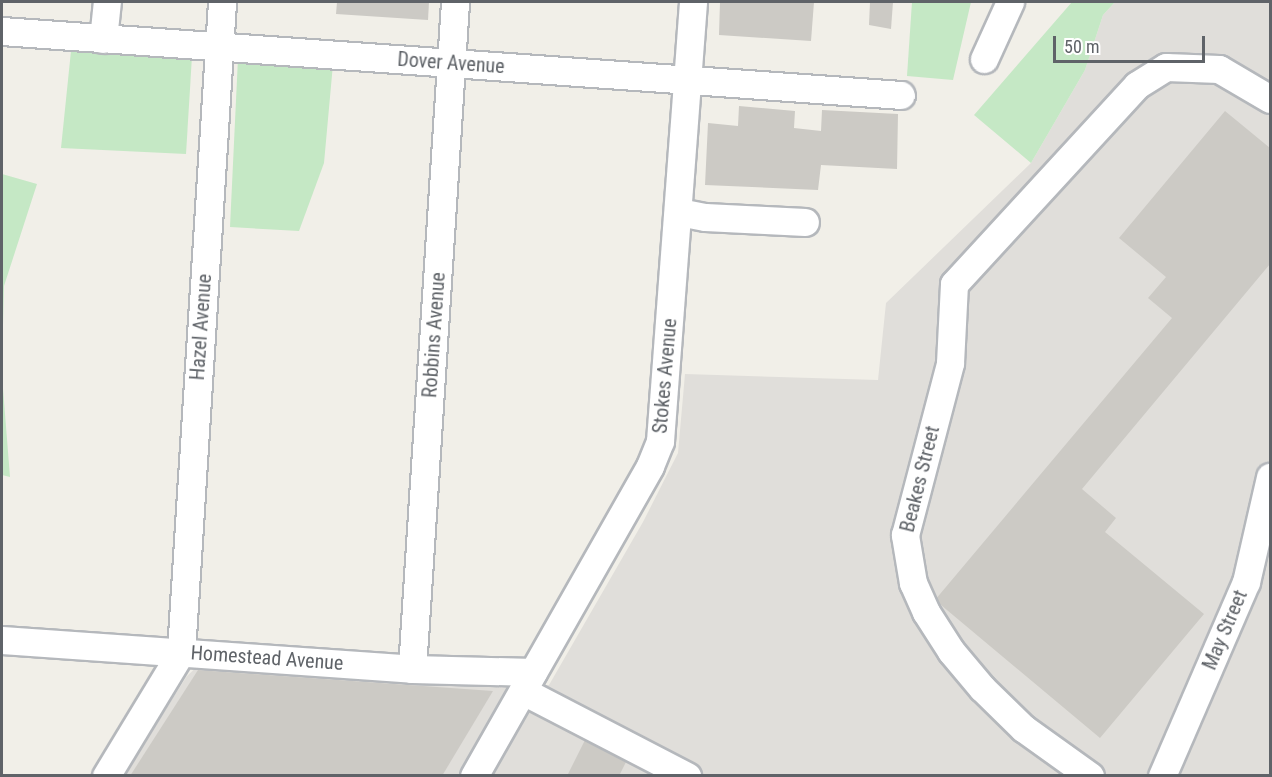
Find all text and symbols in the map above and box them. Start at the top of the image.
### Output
scale bar [1056,24,1208,62]
text: 50 m [1064,36,1099,57]
street label: Dover Avenue [397,47,505,79]
street label: Robbins Avenue [418,271,450,399]
street label: Hazel Avenue [185,273,217,381]
street label: Stokes Avenue [648,317,682,435]
street label: Beakes Street [895,423,945,535]
street label: May Street [1197,586,1253,674]
street label: Homestead Avenue [190,641,344,675]

